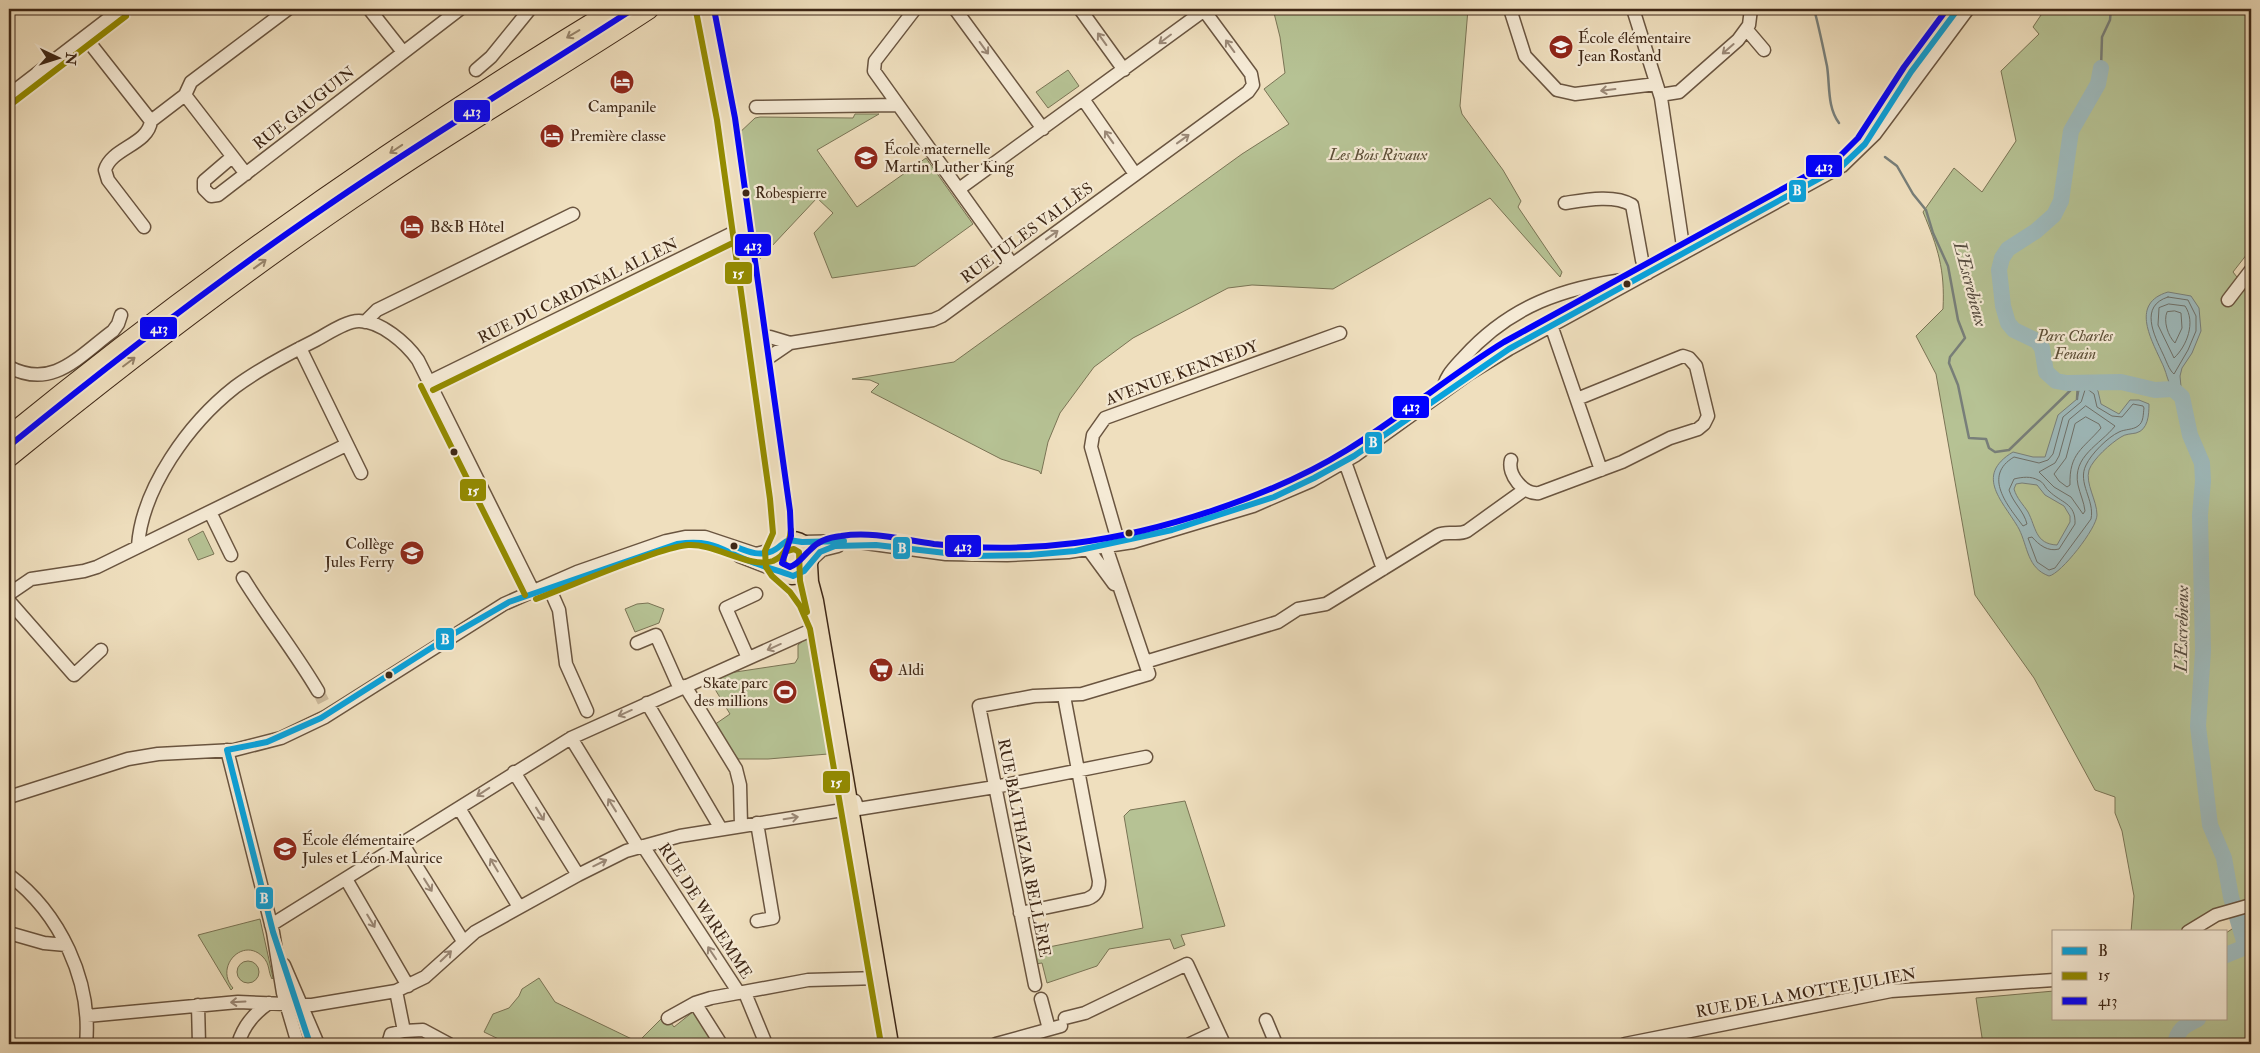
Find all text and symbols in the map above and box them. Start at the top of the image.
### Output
place label: École élémentaire Jean Rostand [1577,27,1691,67]
one-way arrow [567,29,581,39]
north arrow [32,32,82,82]
one-way arrow [1097,32,1107,46]
one-way arrow [1158,34,1172,44]
school or university icon: École élémentaire Jean Rostand [1548,34,1574,60]
one-way arrow [1225,39,1235,53]
one-way arrow [979,41,989,55]
one-way arrow [1722,43,1735,55]
text: N [62,51,79,66]
street label: RUE GAUGUIN [249,62,359,154]
hotel icon: Campanile [609,69,635,95]
one-way arrow [1600,85,1616,95]
place label: Campanile [588,97,657,118]
line badge: 413 [453,99,491,123]
text: 413 [462,103,481,120]
hotel icon: Première classe [539,123,565,149]
place label: Première classe [570,126,666,146]
one-way arrow [1104,130,1114,144]
one-way arrow [1176,134,1189,145]
place label: École maternelle Martin Luther King [884,138,1015,177]
one-way arrow [389,144,403,154]
school or university icon: École maternelle Martin Luther King [853,145,879,171]
park label: Les Bois Rivaux [1328,145,1427,165]
line badge: 413 [1805,154,1843,178]
text: 413 [1814,158,1833,175]
street label: RUE JULES VALLÈS [957,178,1098,289]
line badge: B [1788,179,1807,203]
text: B [1792,182,1802,199]
place label: Robespierre [755,184,827,204]
marker: Robespierre [741,188,751,198]
hotel icon: B&B Hôtel [399,214,425,240]
place label: B&B Hôtel [430,217,504,237]
one-way arrow [1045,230,1059,240]
street label: RUE DU CARDINAL ALLEN [475,233,682,348]
line badge: 413 [734,233,772,257]
text: 413 [743,237,762,254]
water label: L'Escrebieux [1947,238,1992,329]
one-way arrow [253,259,266,270]
line badge: 15 [724,261,753,285]
text: 15 [732,265,744,282]
unlabelled marker [1622,279,1632,289]
line badge: 413 [139,316,178,340]
text: 413 [149,320,168,337]
park label: Parc Charles Fenain [2036,326,2114,364]
street label: AVENUE KENNEDY [1102,336,1262,410]
one-way arrow [122,356,135,367]
line badge: 413 [1392,395,1430,419]
text: 413 [1401,398,1420,415]
line badge: B [1364,431,1383,455]
text: B [1368,434,1378,451]
unlabelled marker [449,447,459,457]
line badge: 15 [459,478,487,502]
text: 15 [467,482,479,499]
unlabelled marker [1124,528,1134,538]
place label: Collège Jules Ferry [324,534,395,573]
line badge: 413 [944,534,982,558]
line badge: B [892,536,911,560]
text: 413 [953,538,972,555]
school or university icon: Collège Jules Ferry [399,540,425,566]
text: B [897,540,907,557]
unlabelled marker [729,541,739,551]
water label: L'Escrebieux [2170,585,2194,674]
line badge: B [435,627,455,651]
text: B [440,631,450,648]
one-way arrow [767,642,782,652]
supermarket icon: Aldi [868,657,894,683]
place label: Aldi [897,660,924,680]
unlabelled marker [384,670,394,680]
place label: Skate parc des millions [694,673,769,711]
sports icon: Skate parc des millions [772,679,798,705]
one-way arrow [618,709,633,718]
street label: RUE BALTHAZAR BELLÈRE [993,737,1055,959]
line badge: 15 [822,770,851,794]
text: 15 [830,774,842,791]
one-way arrow [477,787,491,797]
one-way arrow [607,799,617,813]
one-way arrow [535,806,545,820]
one-way arrow [782,812,798,822]
place label: École élémentaire Jules et Léon Maurice [301,829,443,869]
school or university icon: École élémentaire Jules et Léon Maurice [272,836,298,862]
street label: RUE DE WAREMME [654,839,756,983]
one-way arrow [592,858,607,868]
one-way arrow [488,859,498,873]
one-way arrow [424,877,434,891]
line badge: B [255,886,274,910]
text: B [259,890,269,907]
one-way arrow [367,913,377,928]
legend [2052,930,2228,1020]
text: B [2098,942,2108,961]
one-way arrow [707,946,718,960]
one-way arrow [440,950,453,962]
street label: RUE DE LA MOTTE JULIEN [1694,964,1919,1023]
text: 15 [2098,966,2110,985]
text: 413 [2098,992,2117,1011]
one-way arrow [231,997,247,1007]

